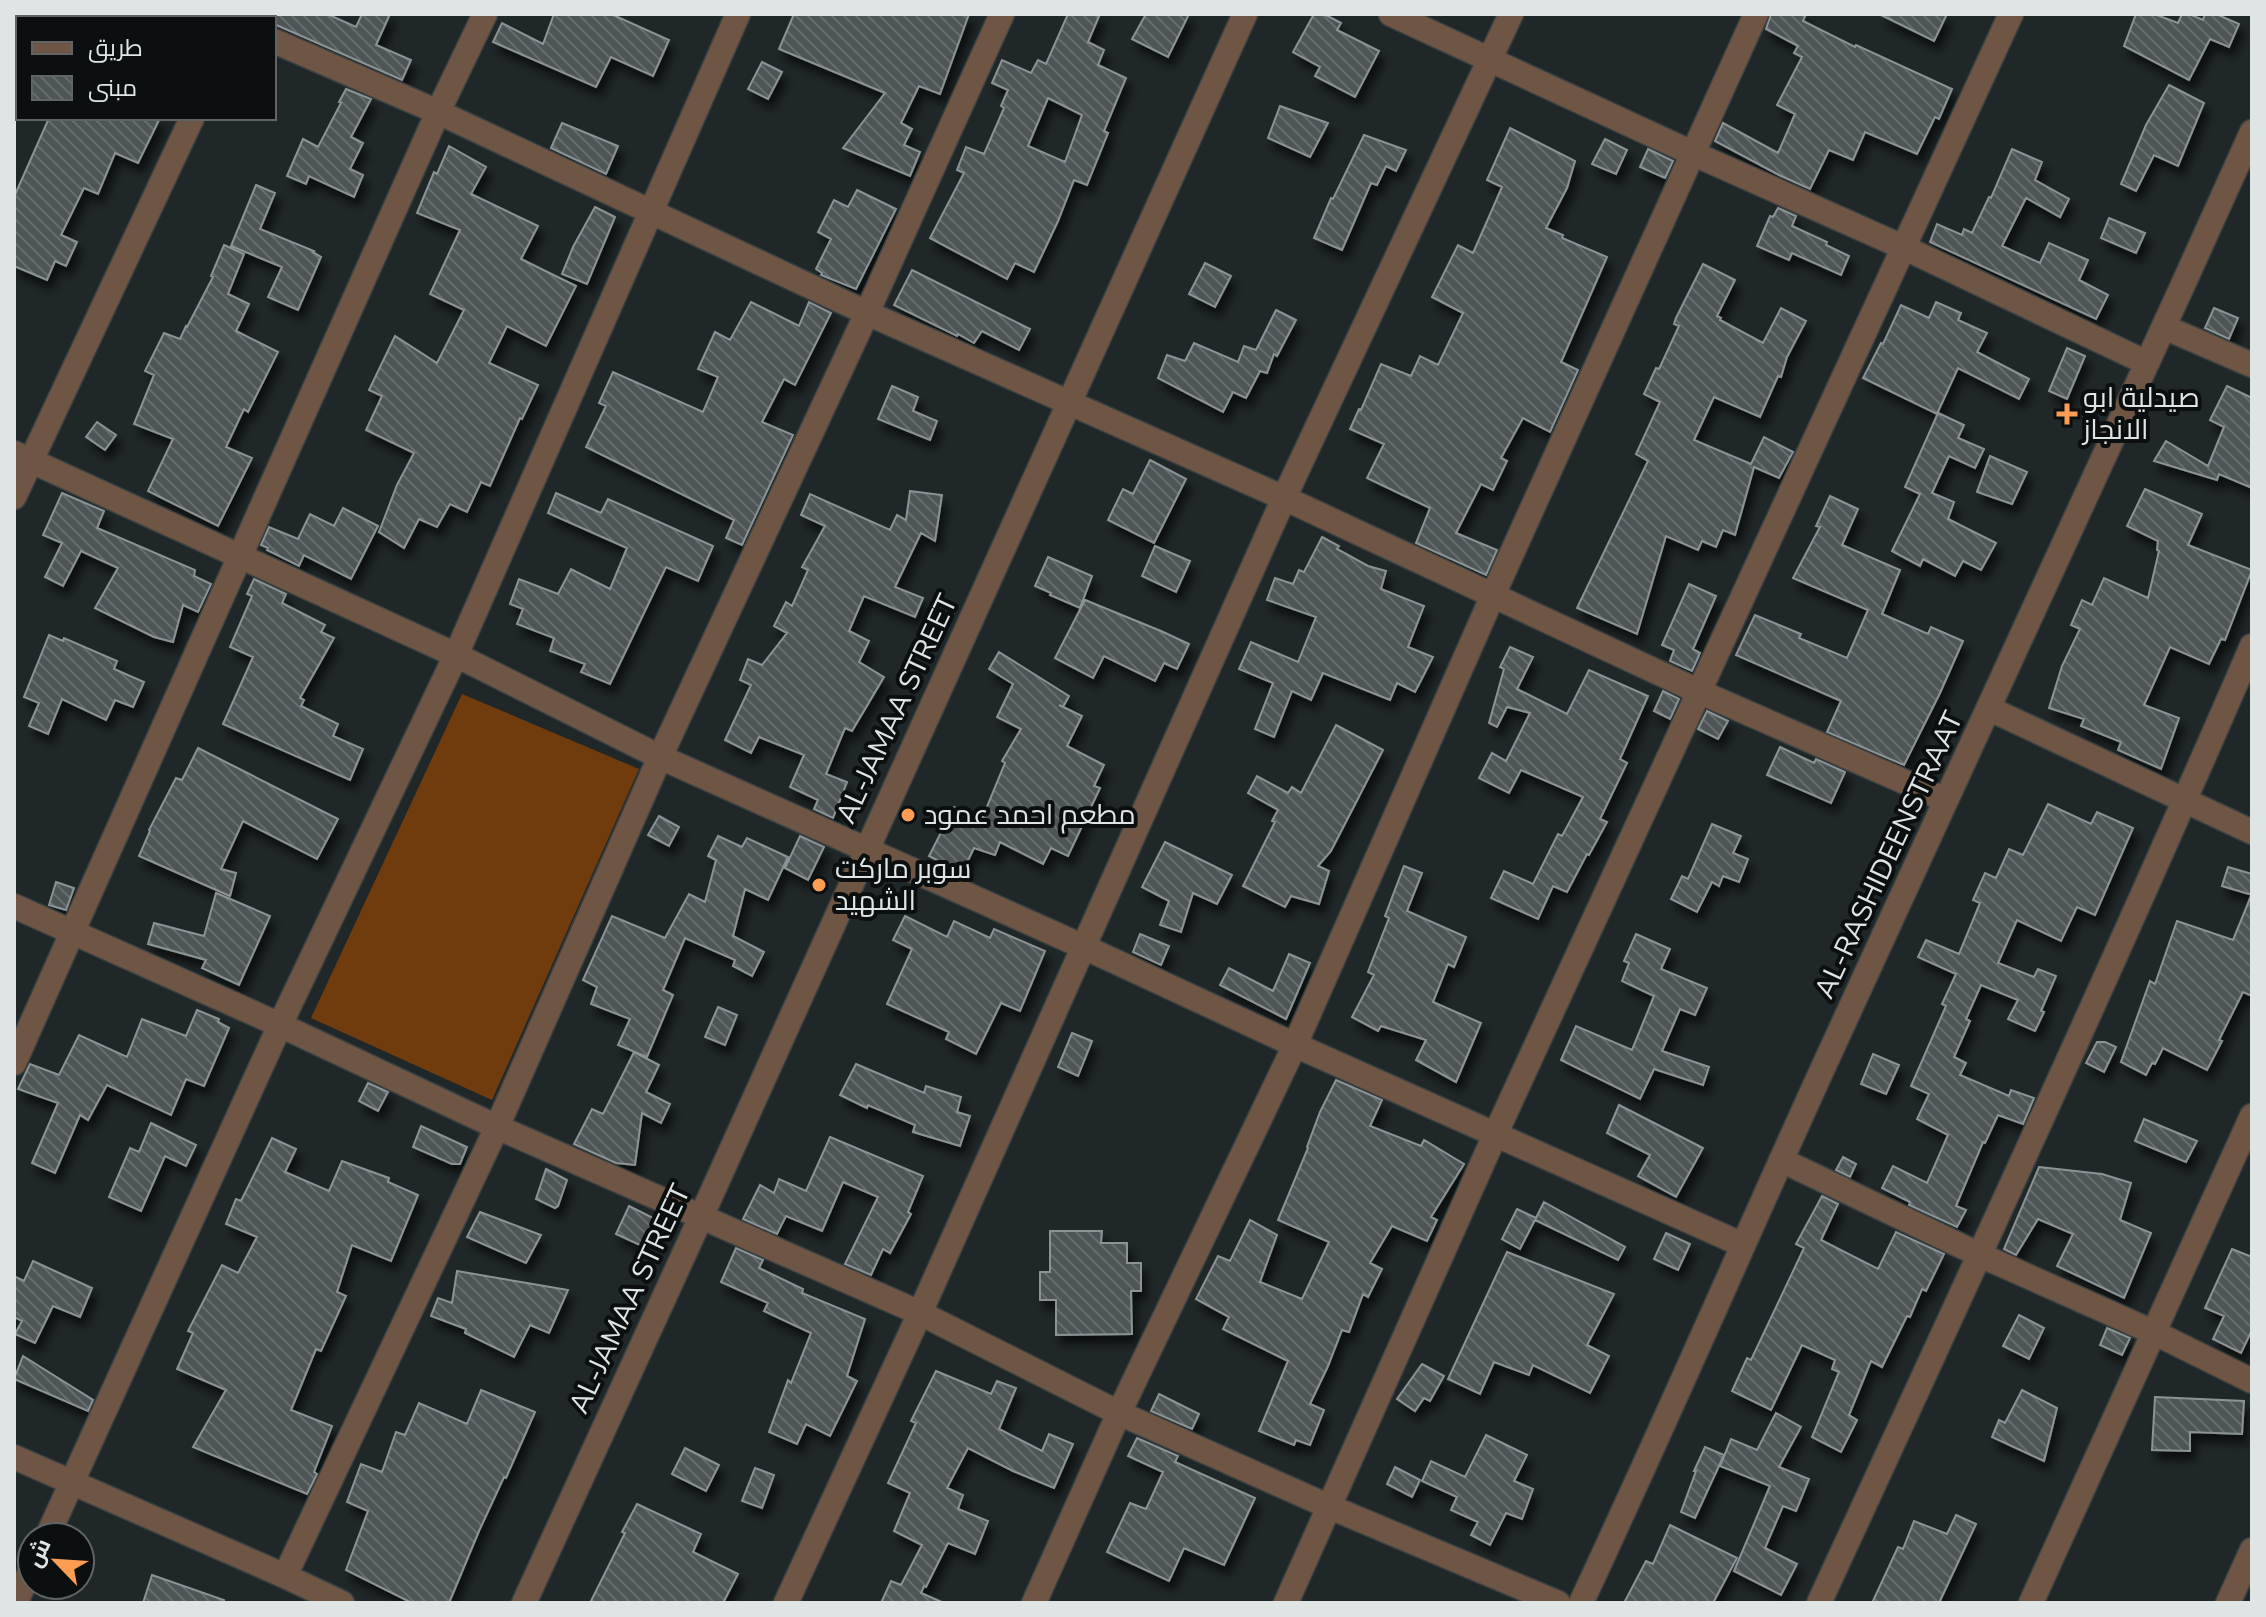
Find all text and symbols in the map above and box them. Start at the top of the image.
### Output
legend [16,16,276,120]
text: طريق [88,32,143,64]
text: مبنى [88,72,137,104]
place label: صيدلية ابو الانجاز [2081,379,2200,449]
marker: صيدلية ابو الانجاز [2058,405,2076,423]
street label: AL-JAMAA STREET [827,588,967,830]
street label: AL-RASHIDEENSTRAAT [1806,705,1972,1005]
place label: مطعم احمد عمود [924,796,1136,834]
marker: مطعم احمد عمود [899,806,917,824]
place label: سوبر ماركت الشهيد [835,850,971,920]
marker: سوبر ماركت الشهيد [810,876,828,894]
street label: AL-JAMAA STREET [560,1178,700,1420]
north arrow [16,1521,96,1601]
text: ش [19,1534,58,1572]

